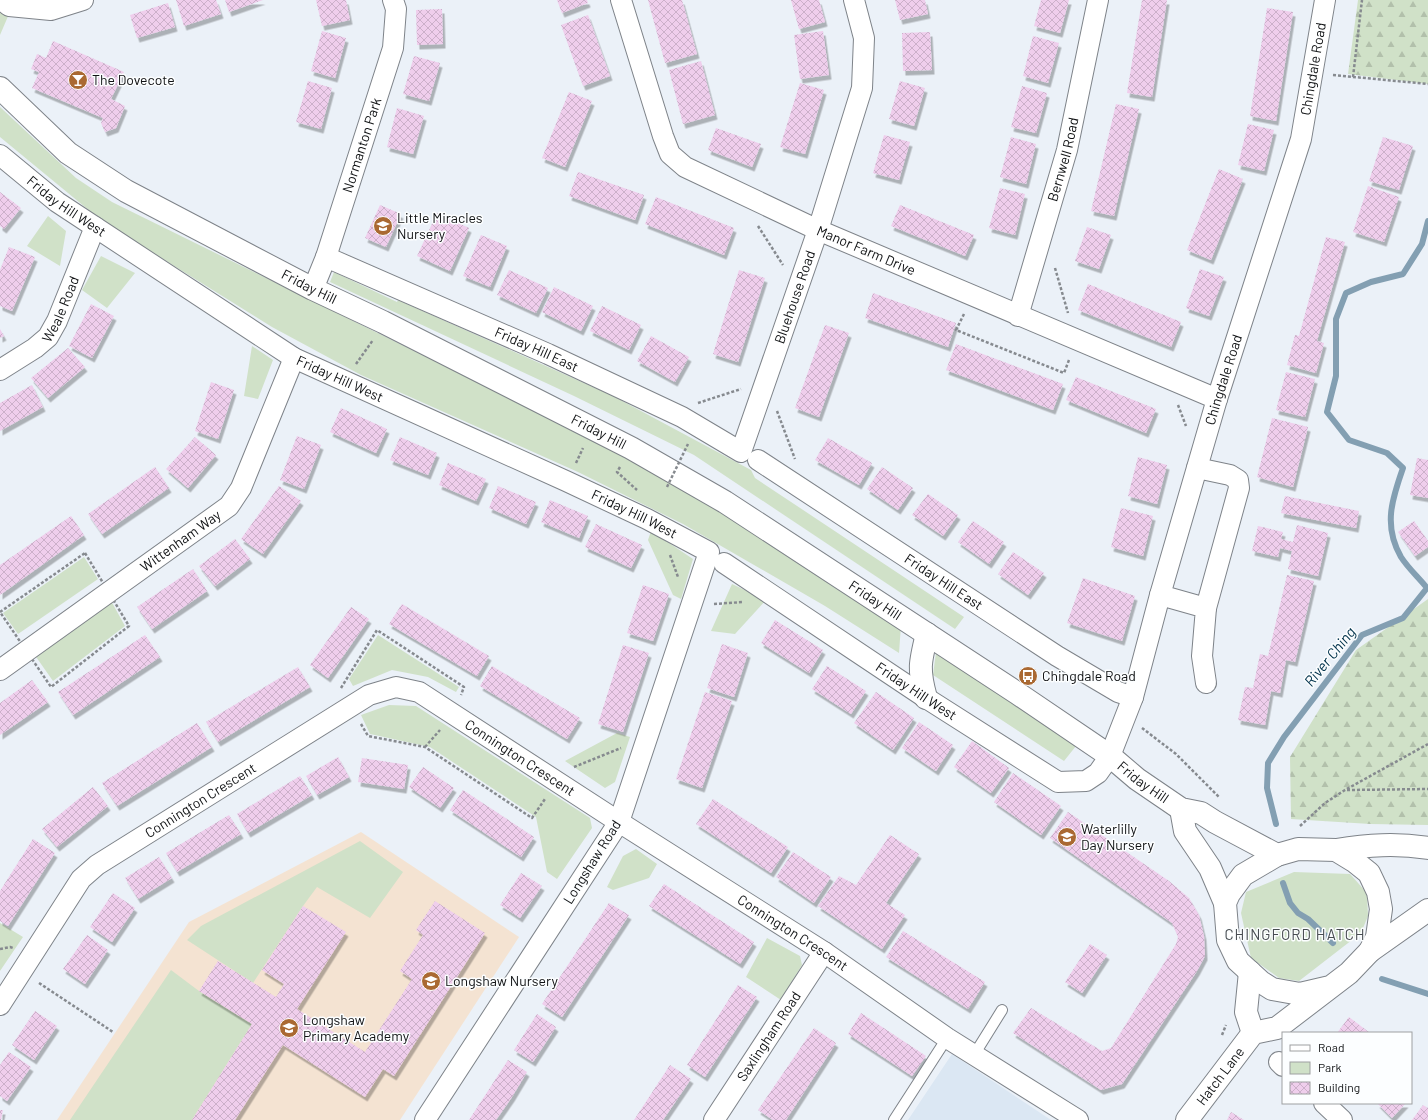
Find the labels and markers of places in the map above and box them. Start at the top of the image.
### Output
bar icon: The Dovecote [67,69,89,91]
place label: The Dovecote [92,71,175,88]
place label: Little Miracles Nursery [397,209,483,242]
school or university icon: Little Miracles Nursery [372,215,394,237]
bus stop icon: Chingdale Road [1017,665,1039,687]
place label: Chingdale Road [1042,667,1136,684]
place label: Waterlilly Day Nursery [1081,820,1155,853]
school or university icon: Waterlilly Day Nursery [1056,826,1078,848]
school or university icon: Longshaw Nursery [420,970,442,992]
place label: Longshaw Nursery [445,972,558,989]
place label: Longshaw Primary Academy [303,1011,410,1044]
school or university icon: Longshaw Primary Academy [278,1017,300,1039]

